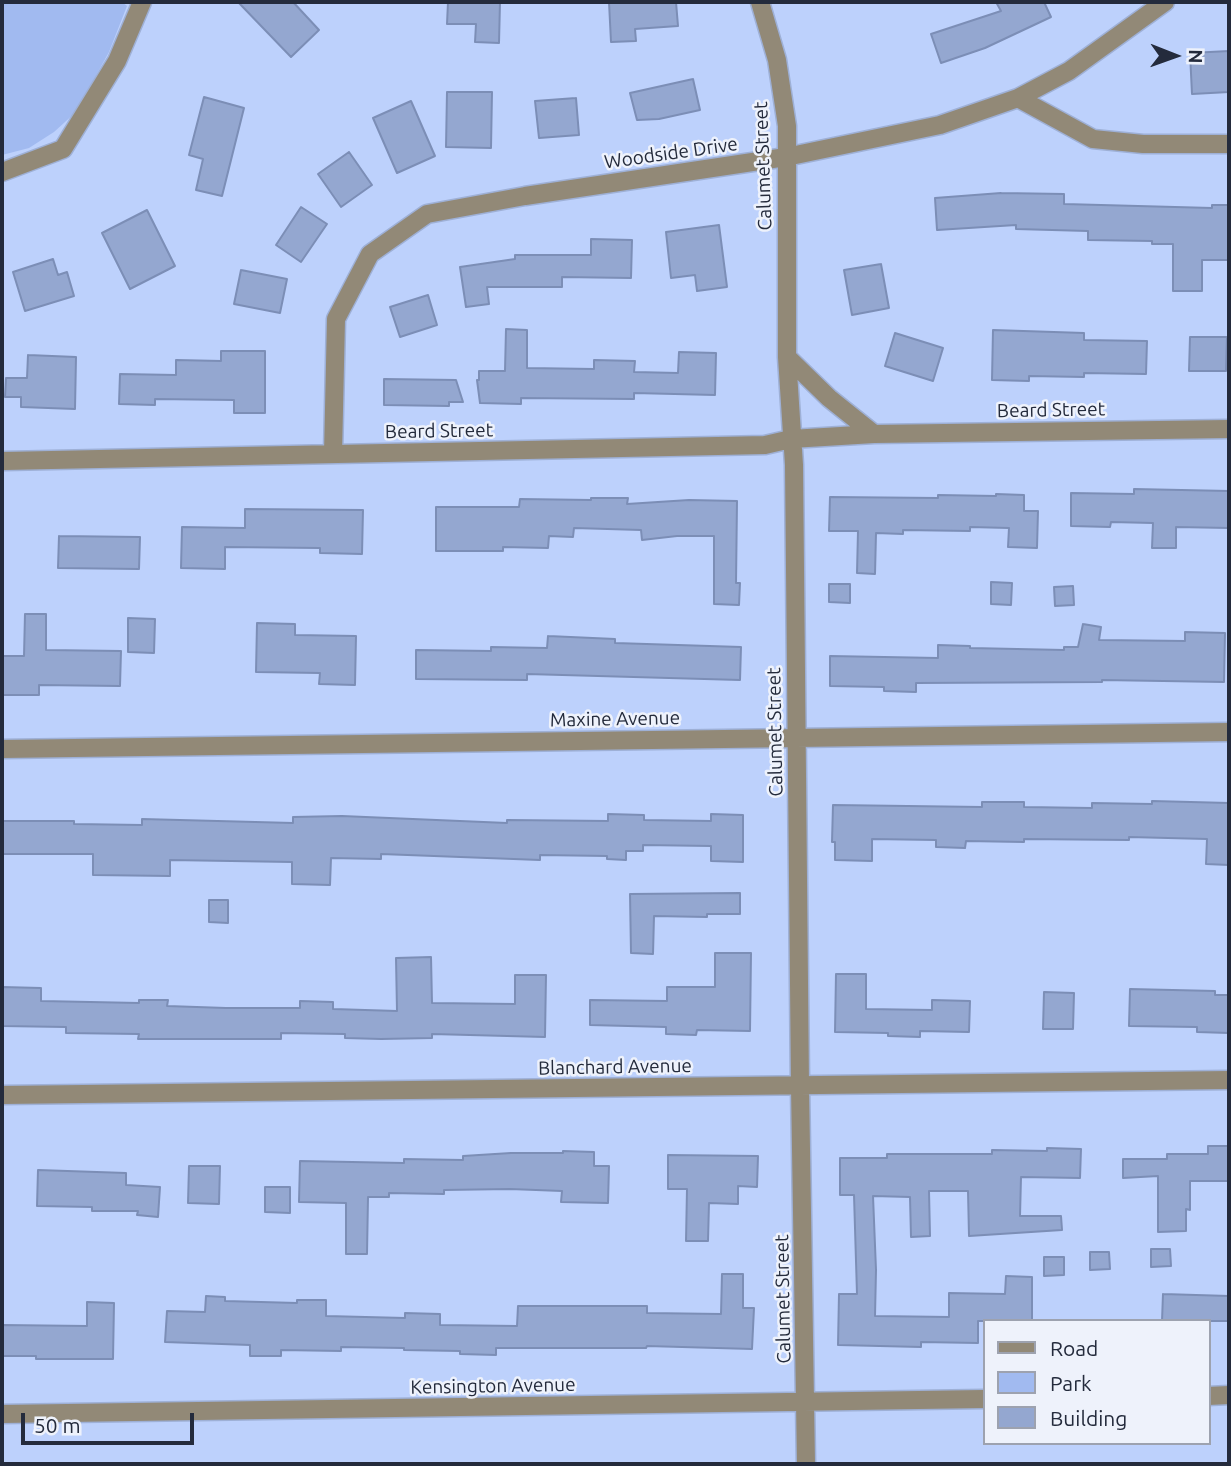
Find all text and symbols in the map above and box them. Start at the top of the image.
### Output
north arrow [1140,21,1210,91]
text: N [1185,49,1207,64]
street label: Calumet Street [749,101,777,231]
street label: Woodside Drive [603,132,739,174]
street label: Beard Street [997,398,1105,422]
street label: Beard Street [385,419,493,443]
street label: Calumet Street [762,667,788,797]
street label: Maxine Avenue [550,706,680,732]
street label: Blanchard Avenue [538,1054,692,1080]
street label: Calumet Street [770,1234,796,1364]
legend [982,1319,1210,1445]
text: Road [1050,1336,1098,1360]
text: Park [1050,1371,1092,1395]
street label: Kensington Avenue [410,1373,576,1399]
scale bar [24,1400,198,1444]
text: Building [1050,1406,1127,1430]
text: 50 m [34,1413,81,1437]

